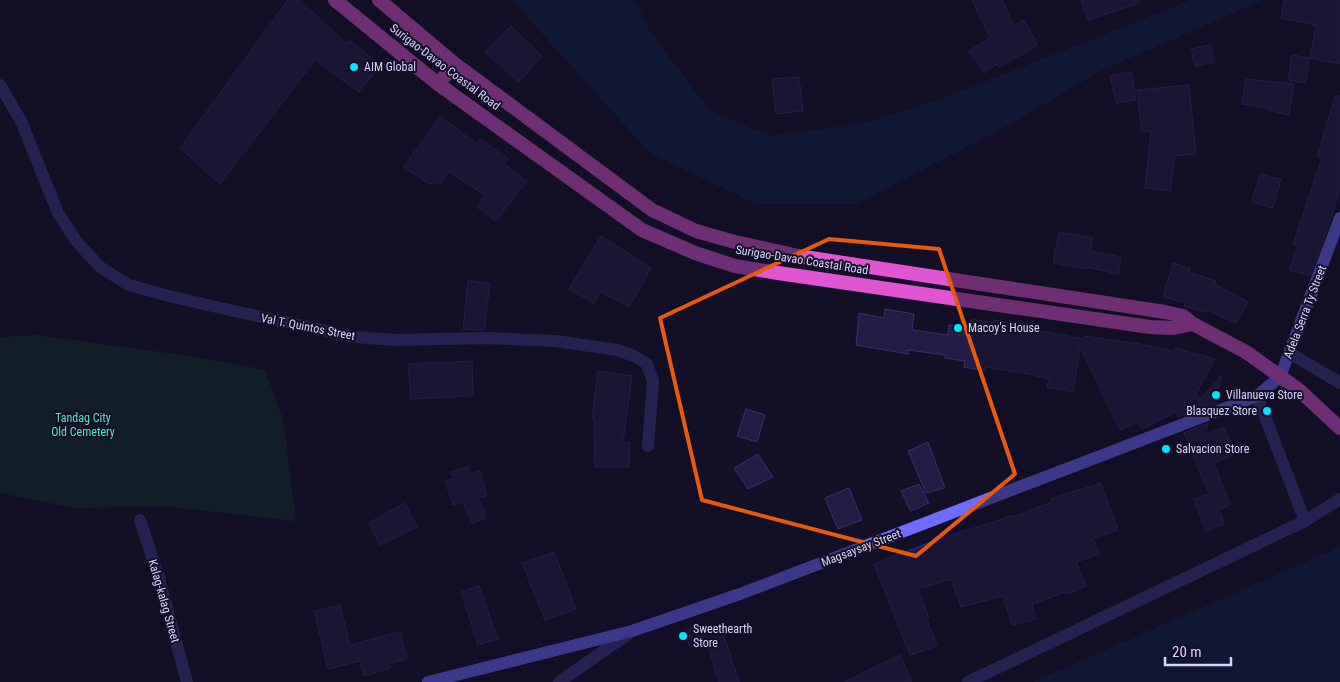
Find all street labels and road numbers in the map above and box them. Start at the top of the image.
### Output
street label: Surigao-Davao Coastal Road [387,21,503,113]
street label: Surigao-Davao Coastal Road [735,243,869,277]
street label: Adela Serra Ty Street [1281,263,1329,361]
street label: Val T. Quintos Street [260,311,357,343]
street label: Magsaysay Street [819,526,903,570]
street label: Kalag-kalag Street [145,558,183,645]

